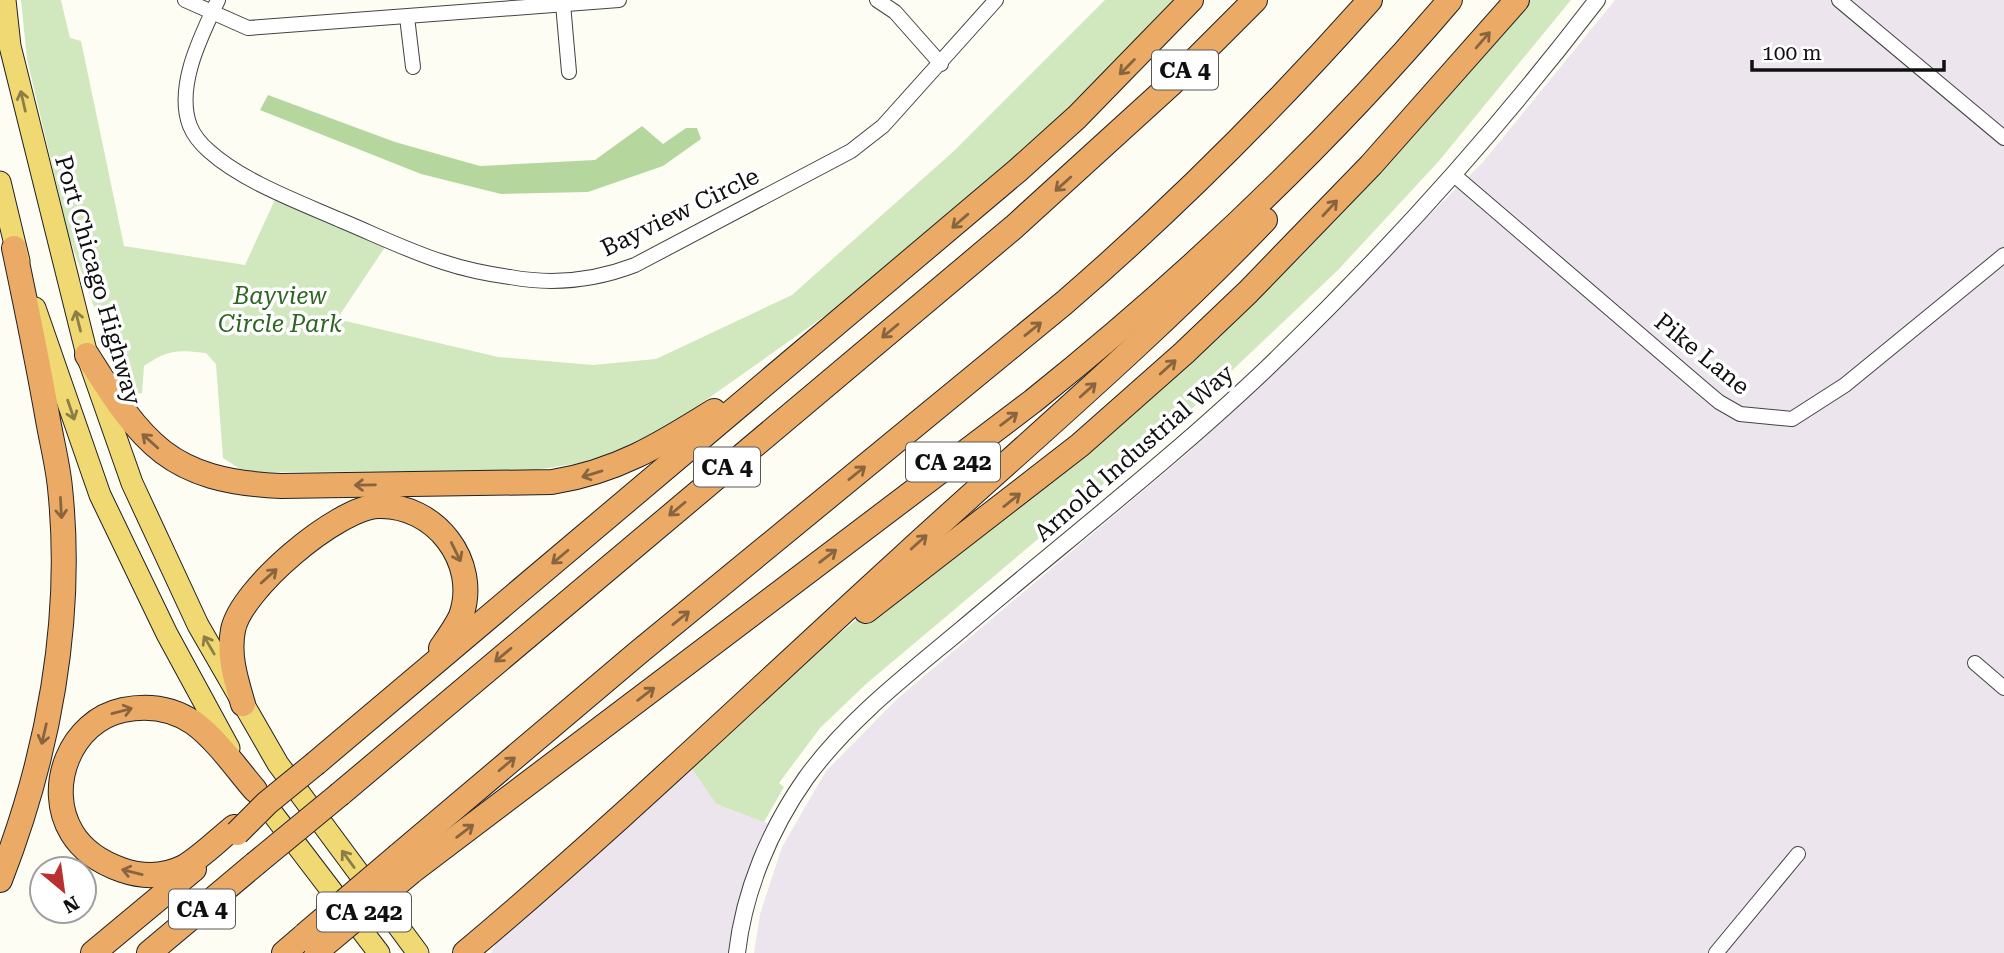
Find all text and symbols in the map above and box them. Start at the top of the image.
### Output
scale bar [1752,28,1944,72]
one-way arrow [1475,31,1491,49]
text: 100 m [1762,41,1822,65]
road number: CA 4 [1152,50,1218,90]
one-way arrow [1119,58,1136,75]
one-way arrow [15,90,28,112]
street label: Port Chicago Highway [49,152,147,409]
street label: Bayview Circle [596,162,764,262]
one-way arrow [1054,176,1072,192]
one-way arrow [1322,200,1339,217]
one-way arrow [951,213,969,229]
park label: Bayview Circle Park [218,282,342,338]
street label: Pike Lane [1649,307,1755,401]
one-way arrow [71,310,84,333]
one-way arrow [1023,321,1041,337]
one-way arrow [881,324,899,339]
street label: Arnold Industrial Way [1029,358,1240,547]
one-way arrow [1159,359,1176,376]
one-way arrow [1079,382,1097,398]
one-way arrow [66,399,78,421]
one-way arrow [999,412,1018,426]
one-way arrow [141,433,159,449]
road number: CA 242 [906,442,1000,482]
road number: CA 4 [694,447,760,486]
one-way arrow [847,466,865,481]
one-way arrow [581,469,603,482]
one-way arrow [354,478,377,492]
one-way arrow [1002,492,1020,508]
one-way arrow [55,496,68,519]
one-way arrow [669,501,687,517]
one-way arrow [910,534,928,550]
one-way arrow [449,541,463,562]
one-way arrow [551,549,569,565]
one-way arrow [818,549,836,564]
one-way arrow [260,568,278,584]
one-way arrow [672,610,690,626]
one-way arrow [202,635,216,655]
one-way arrow [495,647,513,663]
one-way arrow [637,686,655,701]
one-way arrow [110,704,132,717]
one-way arrow [37,722,50,745]
one-way arrow [497,756,515,772]
one-way arrow [455,824,474,839]
one-way arrow [341,850,355,869]
north arrow [28,855,98,925]
one-way arrow [121,865,144,878]
road number: CA 4 [169,890,235,928]
text: N [59,891,83,918]
road number: CA 242 [317,892,411,931]

